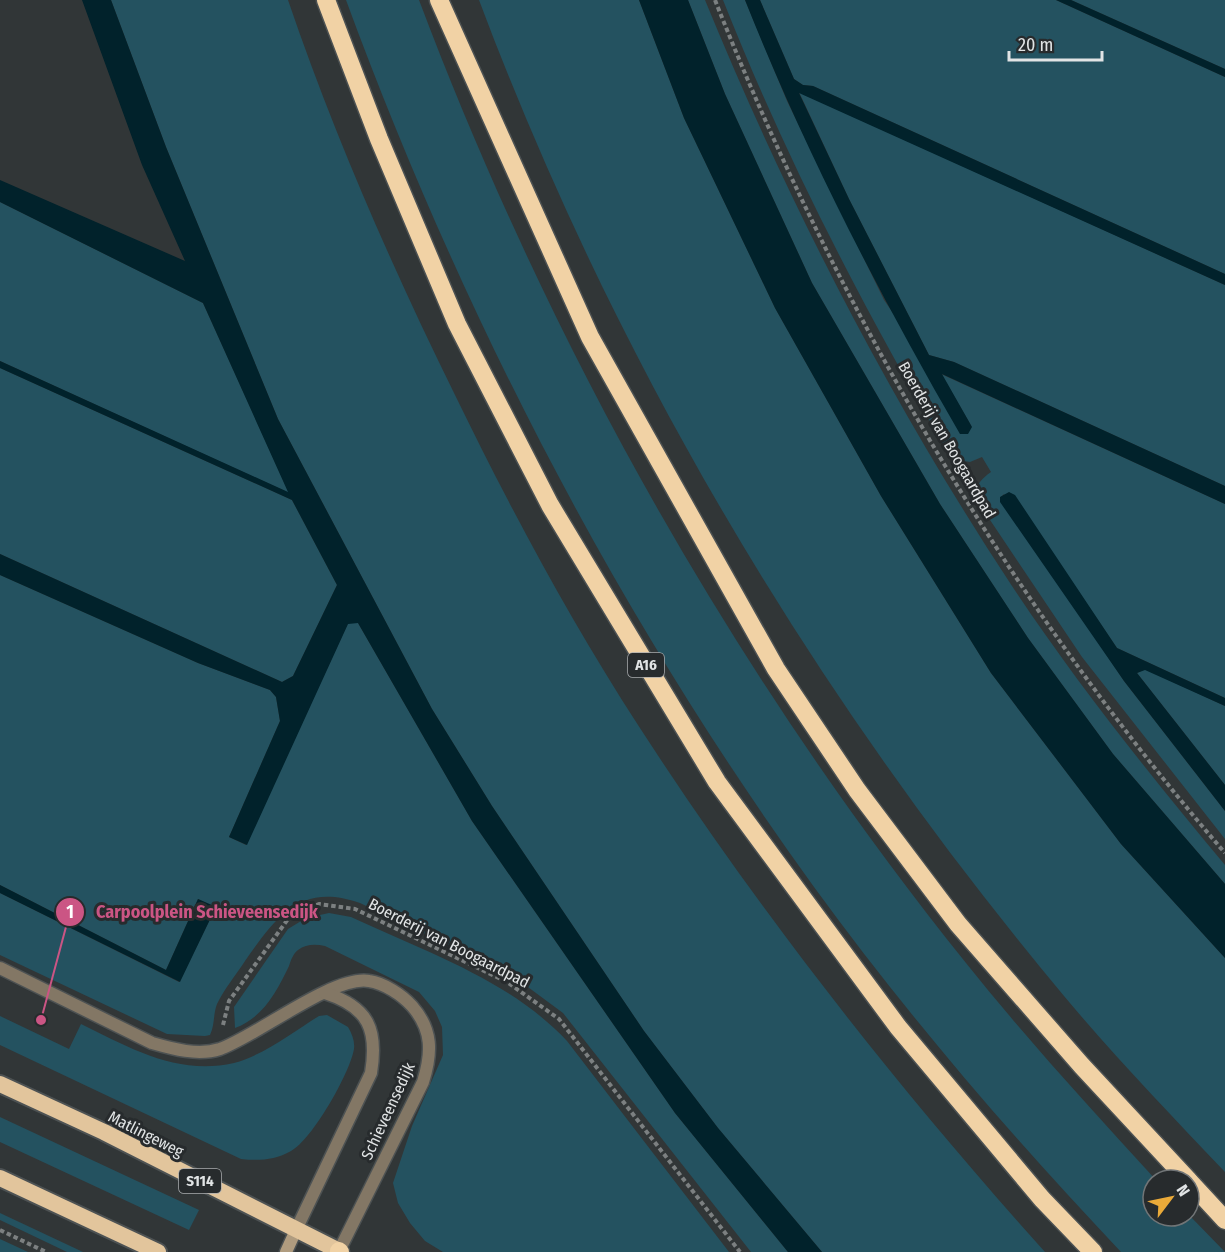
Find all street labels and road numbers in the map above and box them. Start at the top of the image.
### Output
street label: Boerderij van Boogaardpad [894,358,1000,522]
road number: A16 [628,653,664,677]
street label: Boerderij van Boogaardpad [365,894,533,992]
street label: Schieveensedijk [357,1059,419,1163]
street label: Matlingeweg [105,1107,187,1161]
road number: S114 [179,1169,221,1193]

